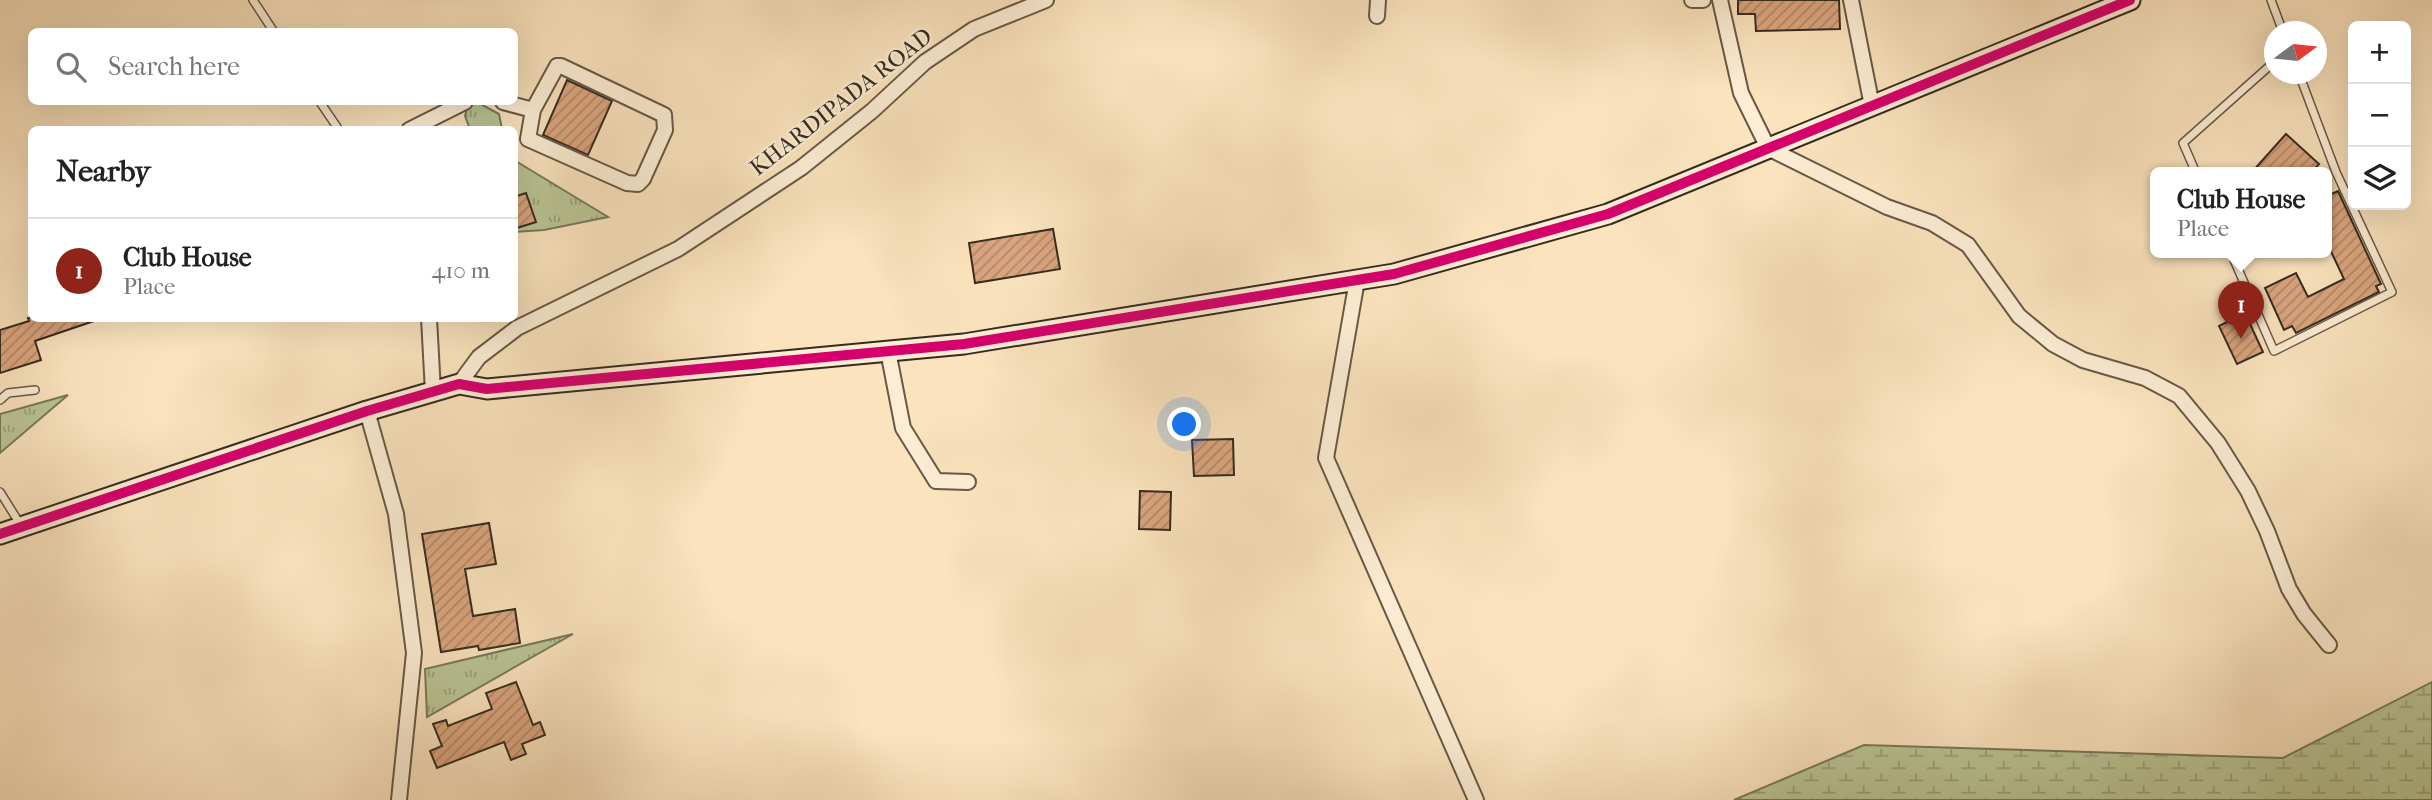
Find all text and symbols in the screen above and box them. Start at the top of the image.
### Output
north arrow [2264,21,2327,84]
map controls [2348,21,2411,210]
button: + [2348,21,2411,84]
street label: KHARDIPADA ROAD [744,22,938,182]
search box [28,28,518,105]
icon: search [52,48,90,86]
text: Search here [108,51,240,82]
button: − [2348,84,2411,147]
button: layers [2348,147,2411,210]
text: Nearby [56,154,151,189]
popup [2150,167,2332,258]
text: Club House [2177,184,2305,215]
text: Place [2177,215,2229,242]
text: Club House [123,242,252,273]
text: 1 [75,257,83,284]
text: 410 m [432,257,490,284]
text: Place [123,273,175,300]
pin: 1 [2218,281,2264,339]
your location [1167,407,1201,441]

